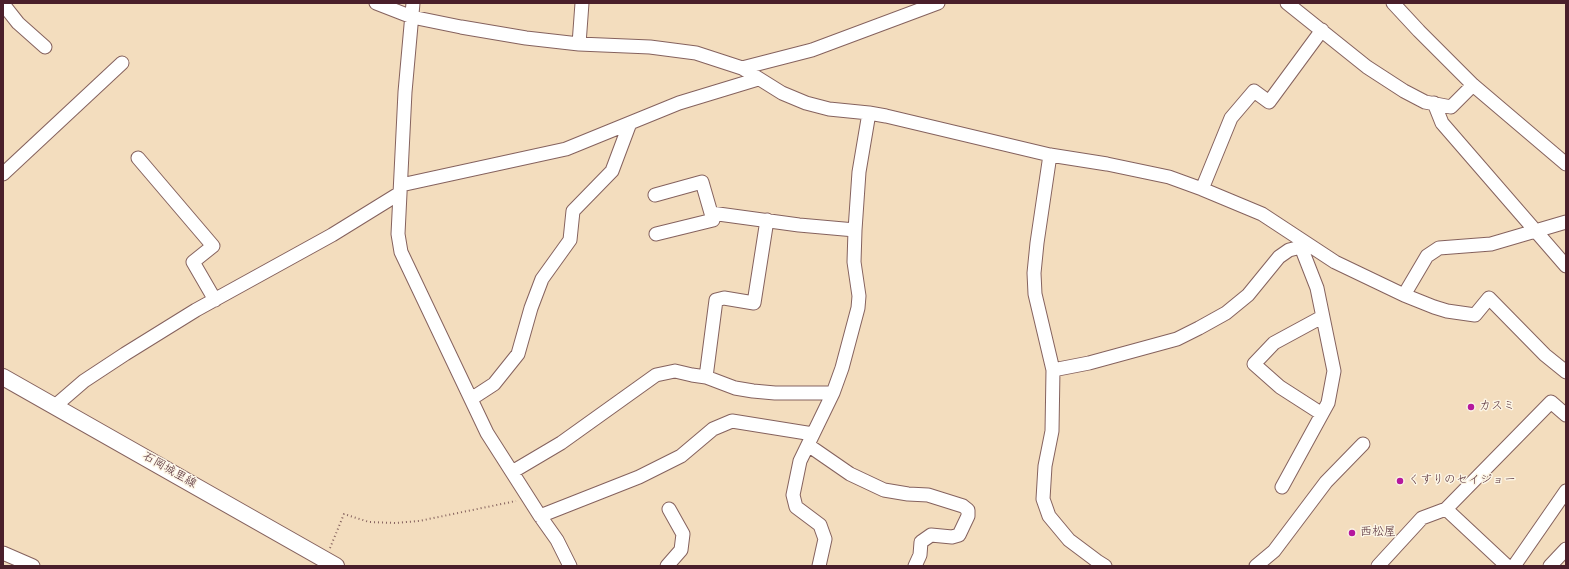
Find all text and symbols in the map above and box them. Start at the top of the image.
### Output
place label: カスミ [1479,400,1515,414]
marker: カスミ [1466,402,1476,412]
street label: 石岡城里線 [139,450,199,492]
place label: くすりのセイジョー [1408,474,1516,488]
marker: くすりのセイジョー [1395,476,1405,486]
place label: 西松屋 [1360,526,1396,540]
marker: 西松屋 [1347,528,1357,538]

